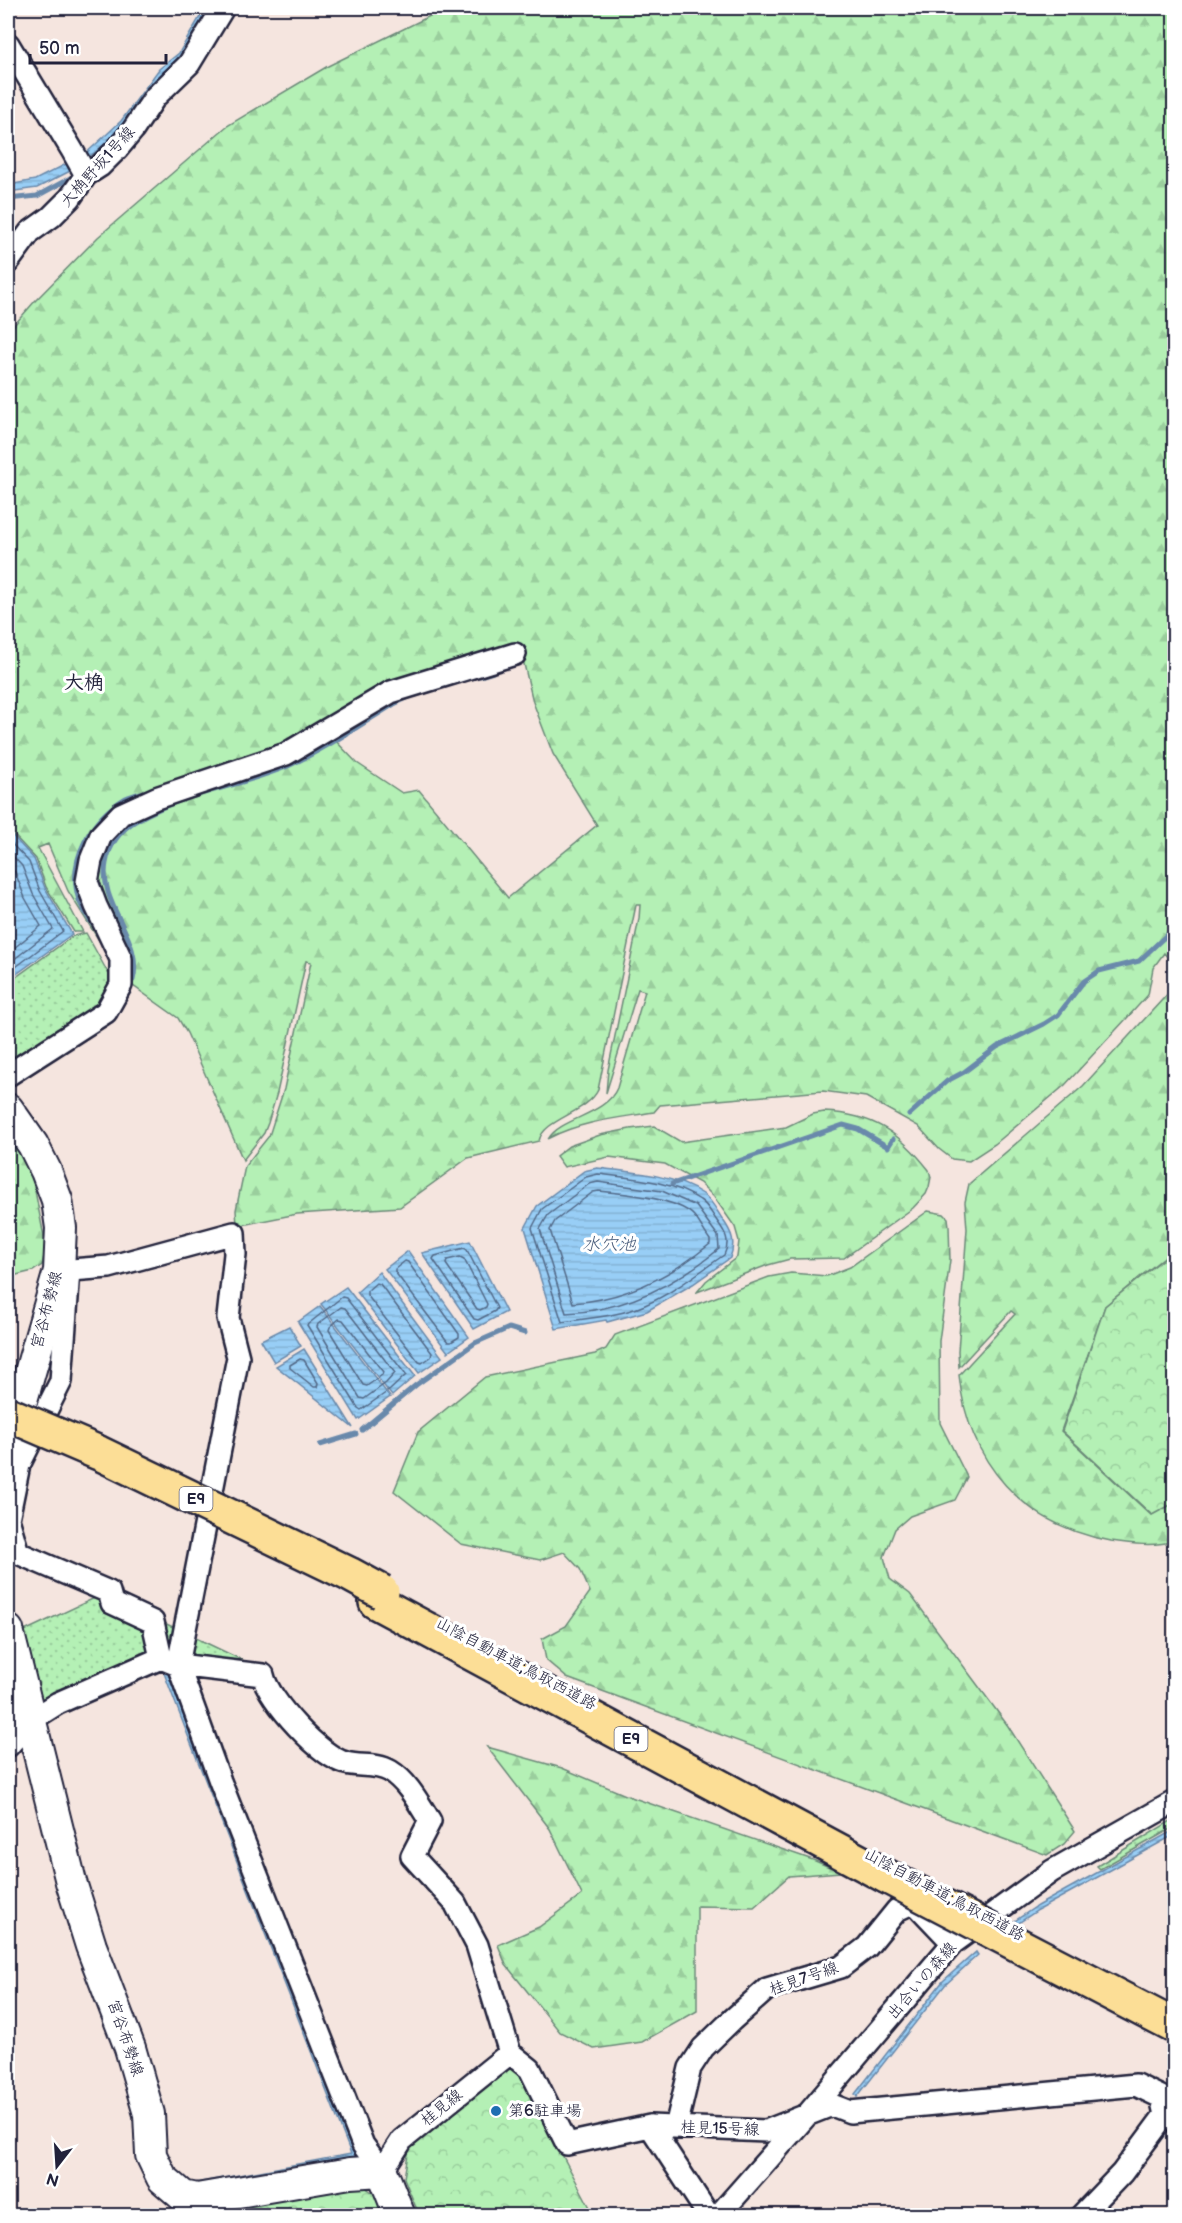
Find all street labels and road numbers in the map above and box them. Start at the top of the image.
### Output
street label: 大桷野坂1号線 [57,123,139,211]
street label: 宮谷布勢線 [27,1269,67,1351]
road number: E9 [180,1487,212,1511]
street label: 山陰自動車道;鳥取西道路 [432,1614,600,1714]
road number: E9 [614,1727,648,1751]
street label: 山陰自動車道;鳥取西道路 [860,1845,1028,1945]
street label: 出合いの森線 [883,1939,961,2023]
street label: 桂見7号線 [767,1958,841,2000]
street label: 宮谷布勢線 [103,1997,147,2079]
street label: 桂見線 [417,2086,467,2130]
street label: 桂見15号線 [680,2118,760,2140]

